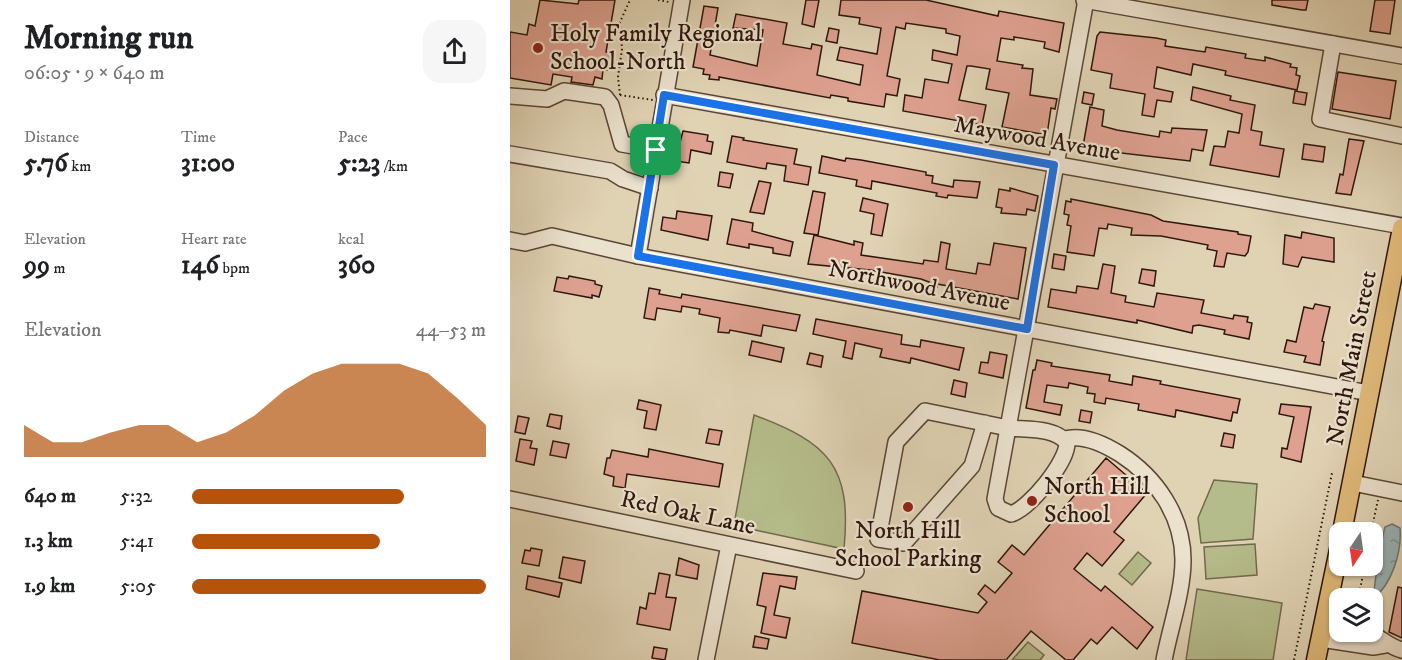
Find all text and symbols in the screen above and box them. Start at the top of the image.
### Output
text: Morning run [24,18,193,59]
place label: Holy Family Regional School-North [550,19,763,77]
button: share [423,20,486,83]
marker: Holy Family Regional School-North [531,41,545,55]
text: 06:05 · 9 × 640 m [24,61,165,86]
street label: Maywood Avenue [951,110,1123,168]
pin [630,124,681,175]
text: Distance [24,127,79,147]
text: Time [181,127,216,147]
text: Pace [338,127,368,147]
icon: arrive [639,133,672,166]
text: 5.76 [24,147,68,180]
text: 31:00 [181,147,235,180]
text: 5:23 [338,147,380,180]
text: km [68,156,91,176]
text: /km [380,156,408,176]
text: Elevation [24,229,86,249]
text: Heart rate [181,229,247,249]
text: kcal [338,229,364,249]
text: 99 [24,249,50,282]
text: 146 [181,249,219,282]
text: 360 [338,249,375,282]
street label: Northwood Avenue [825,254,1013,318]
text: m [50,258,65,278]
text: bpm [219,258,250,278]
street label: North Main Street [1320,268,1384,448]
text: Elevation [24,318,101,343]
text: 44–53 m [416,318,486,343]
place label: North Hill School [1044,472,1151,530]
text: 640 m [24,484,76,509]
text: 5:32 [120,484,152,509]
street label: Red Oak Lane [618,484,758,542]
marker: North Hill School [1025,494,1039,508]
marker: North Hill School Parking [901,500,915,514]
place label: North Hill School Parking [835,516,981,574]
north arrow [1329,522,1383,576]
map controls [1329,522,1383,642]
text: 1.3 km [24,529,73,554]
text: 5:41 [120,529,154,554]
text: 1.9 km [24,574,75,599]
text: 5:05 [120,574,156,599]
button: layers [1329,588,1383,642]

